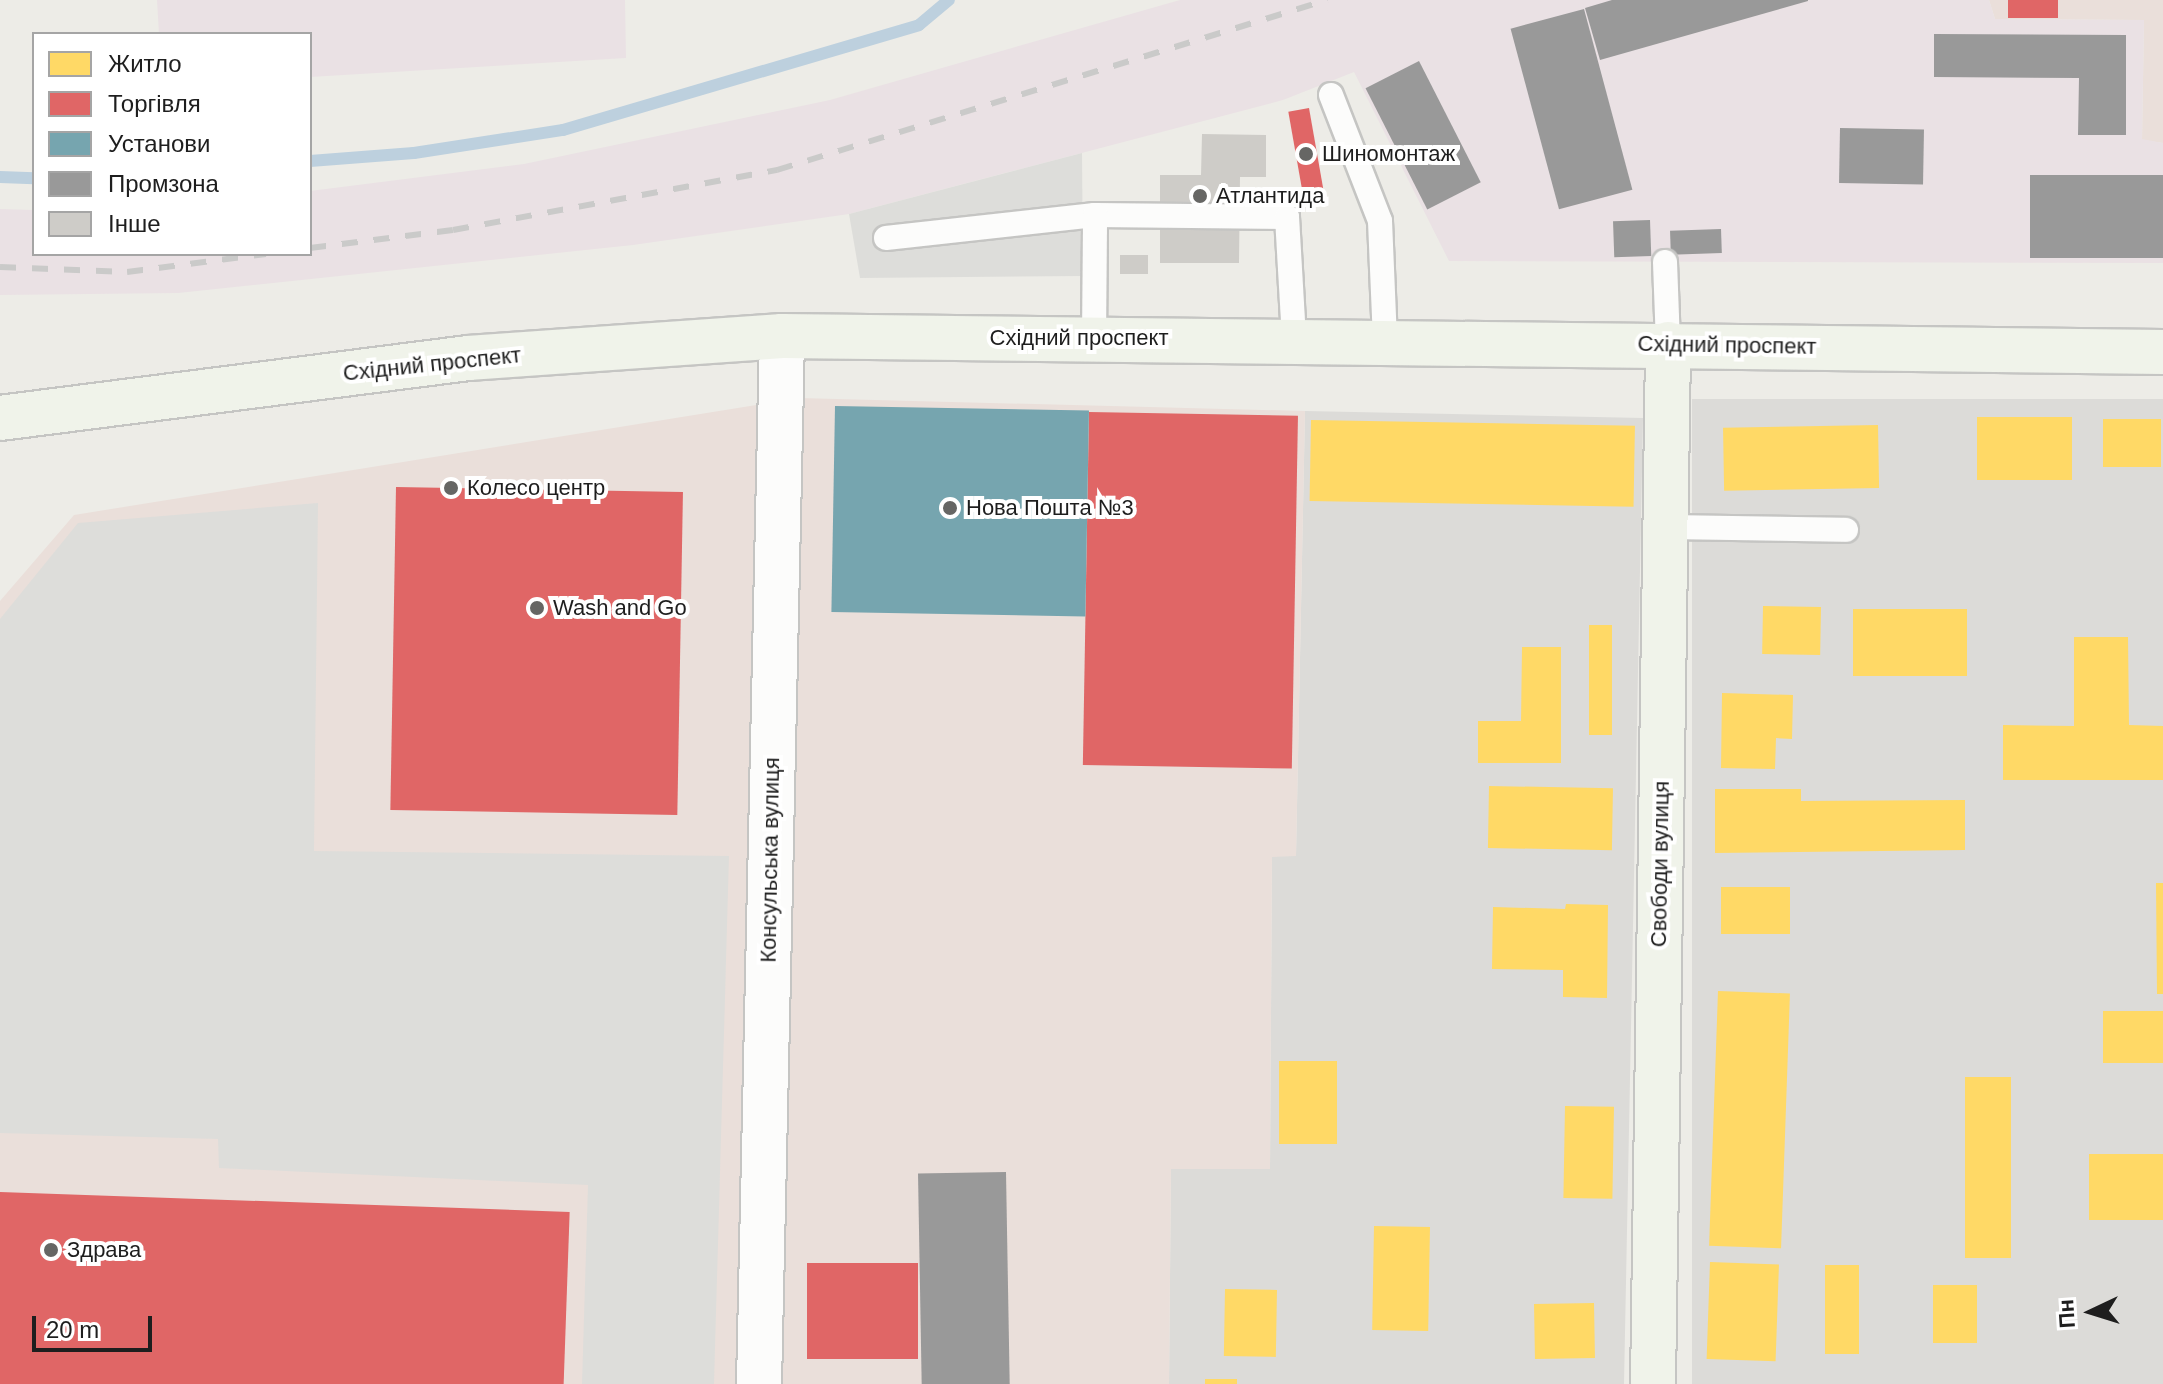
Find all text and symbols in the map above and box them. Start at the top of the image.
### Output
legend [32,32,312,256]
text: Житло [108,50,182,77]
text: Торгівля [108,90,201,117]
text: Установи [108,130,210,157]
place label: Шиномонтаж [1322,141,1455,167]
marker: Шиномонтаж [1297,145,1315,163]
text: Промзона [108,170,219,197]
place label: Атлантида [1216,183,1324,209]
marker: Атлантида [1191,187,1209,205]
text: Інше [108,210,161,237]
street label: Східний проспект [990,325,1168,351]
street label: Східний проспект [1637,330,1817,360]
street label: Східний проспект [342,342,522,386]
place label: Колесо центр [467,475,605,501]
marker: Колесо центр [442,479,460,497]
place label: Нова Пошта №3 [966,495,1134,521]
marker: Нова Пошта №3 [941,499,959,517]
place label: Wash and Go [553,595,687,621]
marker: Wash and Go [528,599,546,617]
street label: Консульська вулиця [755,757,785,963]
street label: Свободи вулиця [1645,781,1675,947]
place label: Здрава [67,1237,141,1263]
marker: Здрава [42,1241,60,1259]
north arrow [2051,1272,2131,1352]
text: Пн [2053,1298,2080,1329]
scale bar [36,1300,156,1350]
text: 20 m [46,1316,99,1343]

